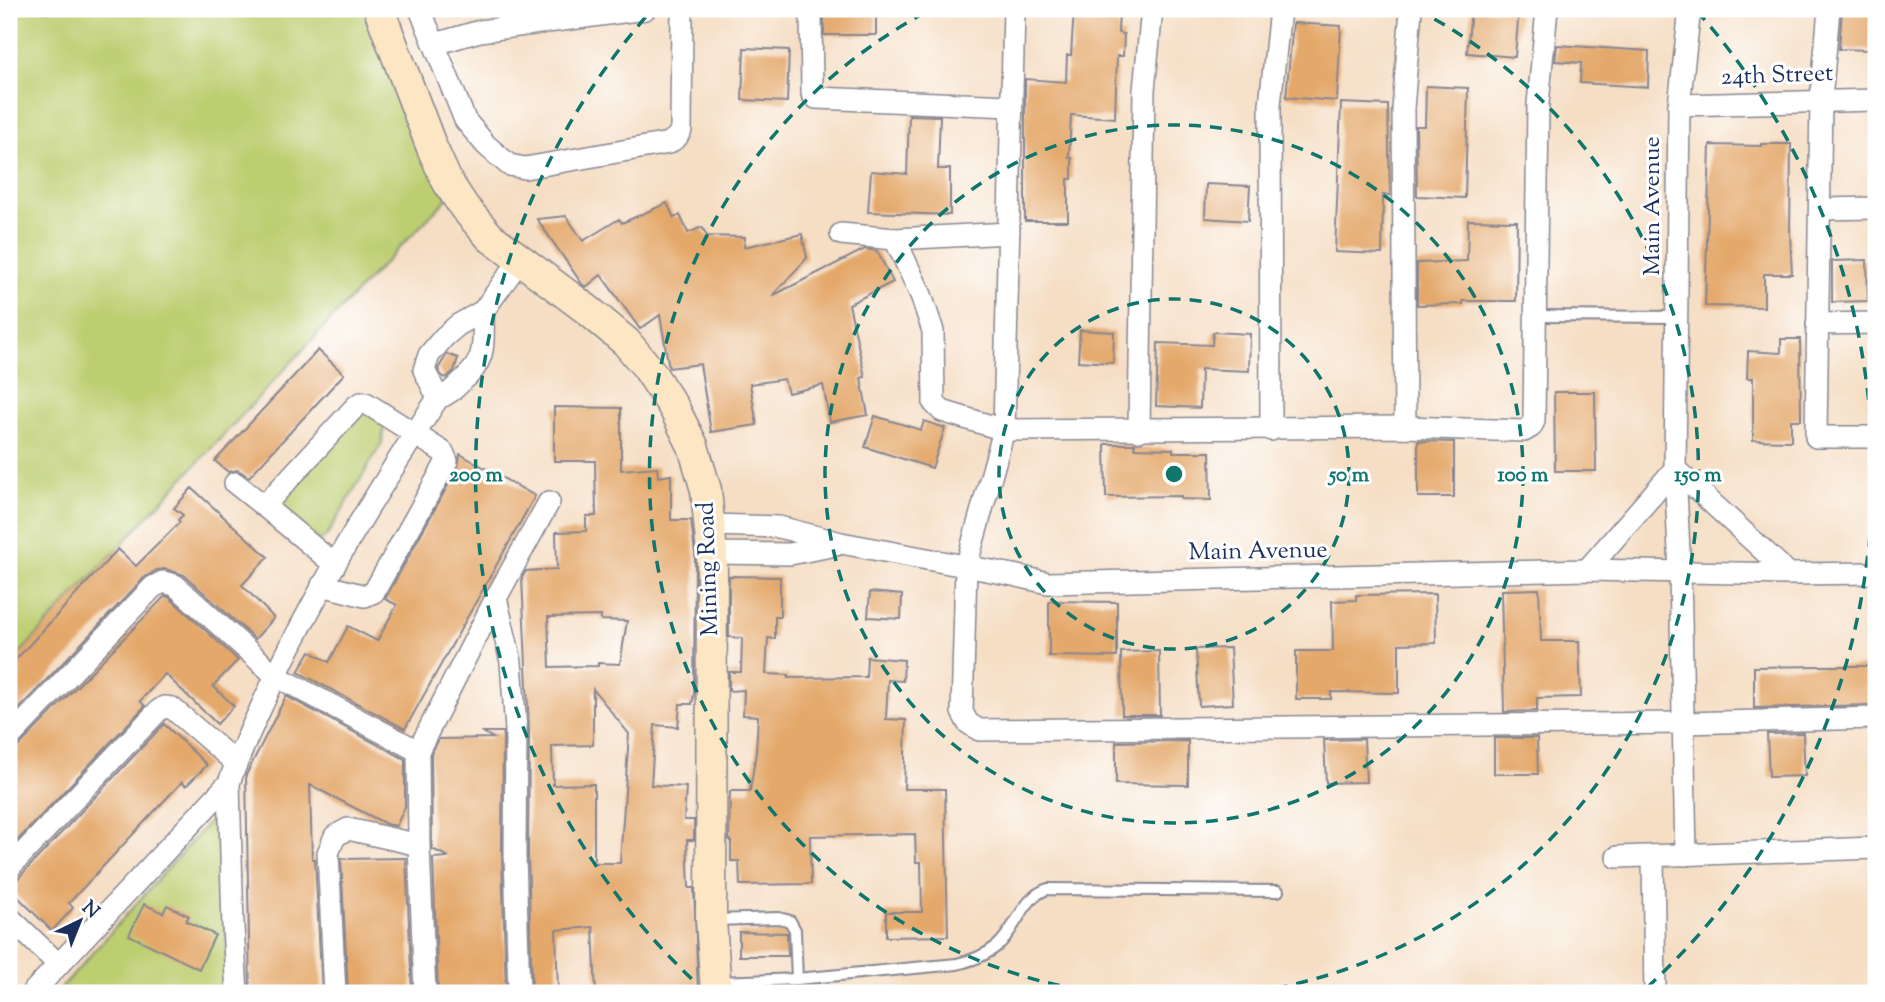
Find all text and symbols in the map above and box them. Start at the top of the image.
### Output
street label: 24th Street [1720,57,1834,95]
street label: Main Avenue [1636,136,1670,276]
text: 200 m [449,461,504,491]
text: 50 m [1327,461,1370,491]
text: 100 m [1498,461,1549,491]
text: 150 m [1674,461,1722,491]
centre of rings [1162,462,1186,486]
street label: Mining Road [690,501,728,637]
street label: Main Avenue [1188,534,1328,570]
north arrow [46,886,116,956]
text: N [75,895,105,925]

